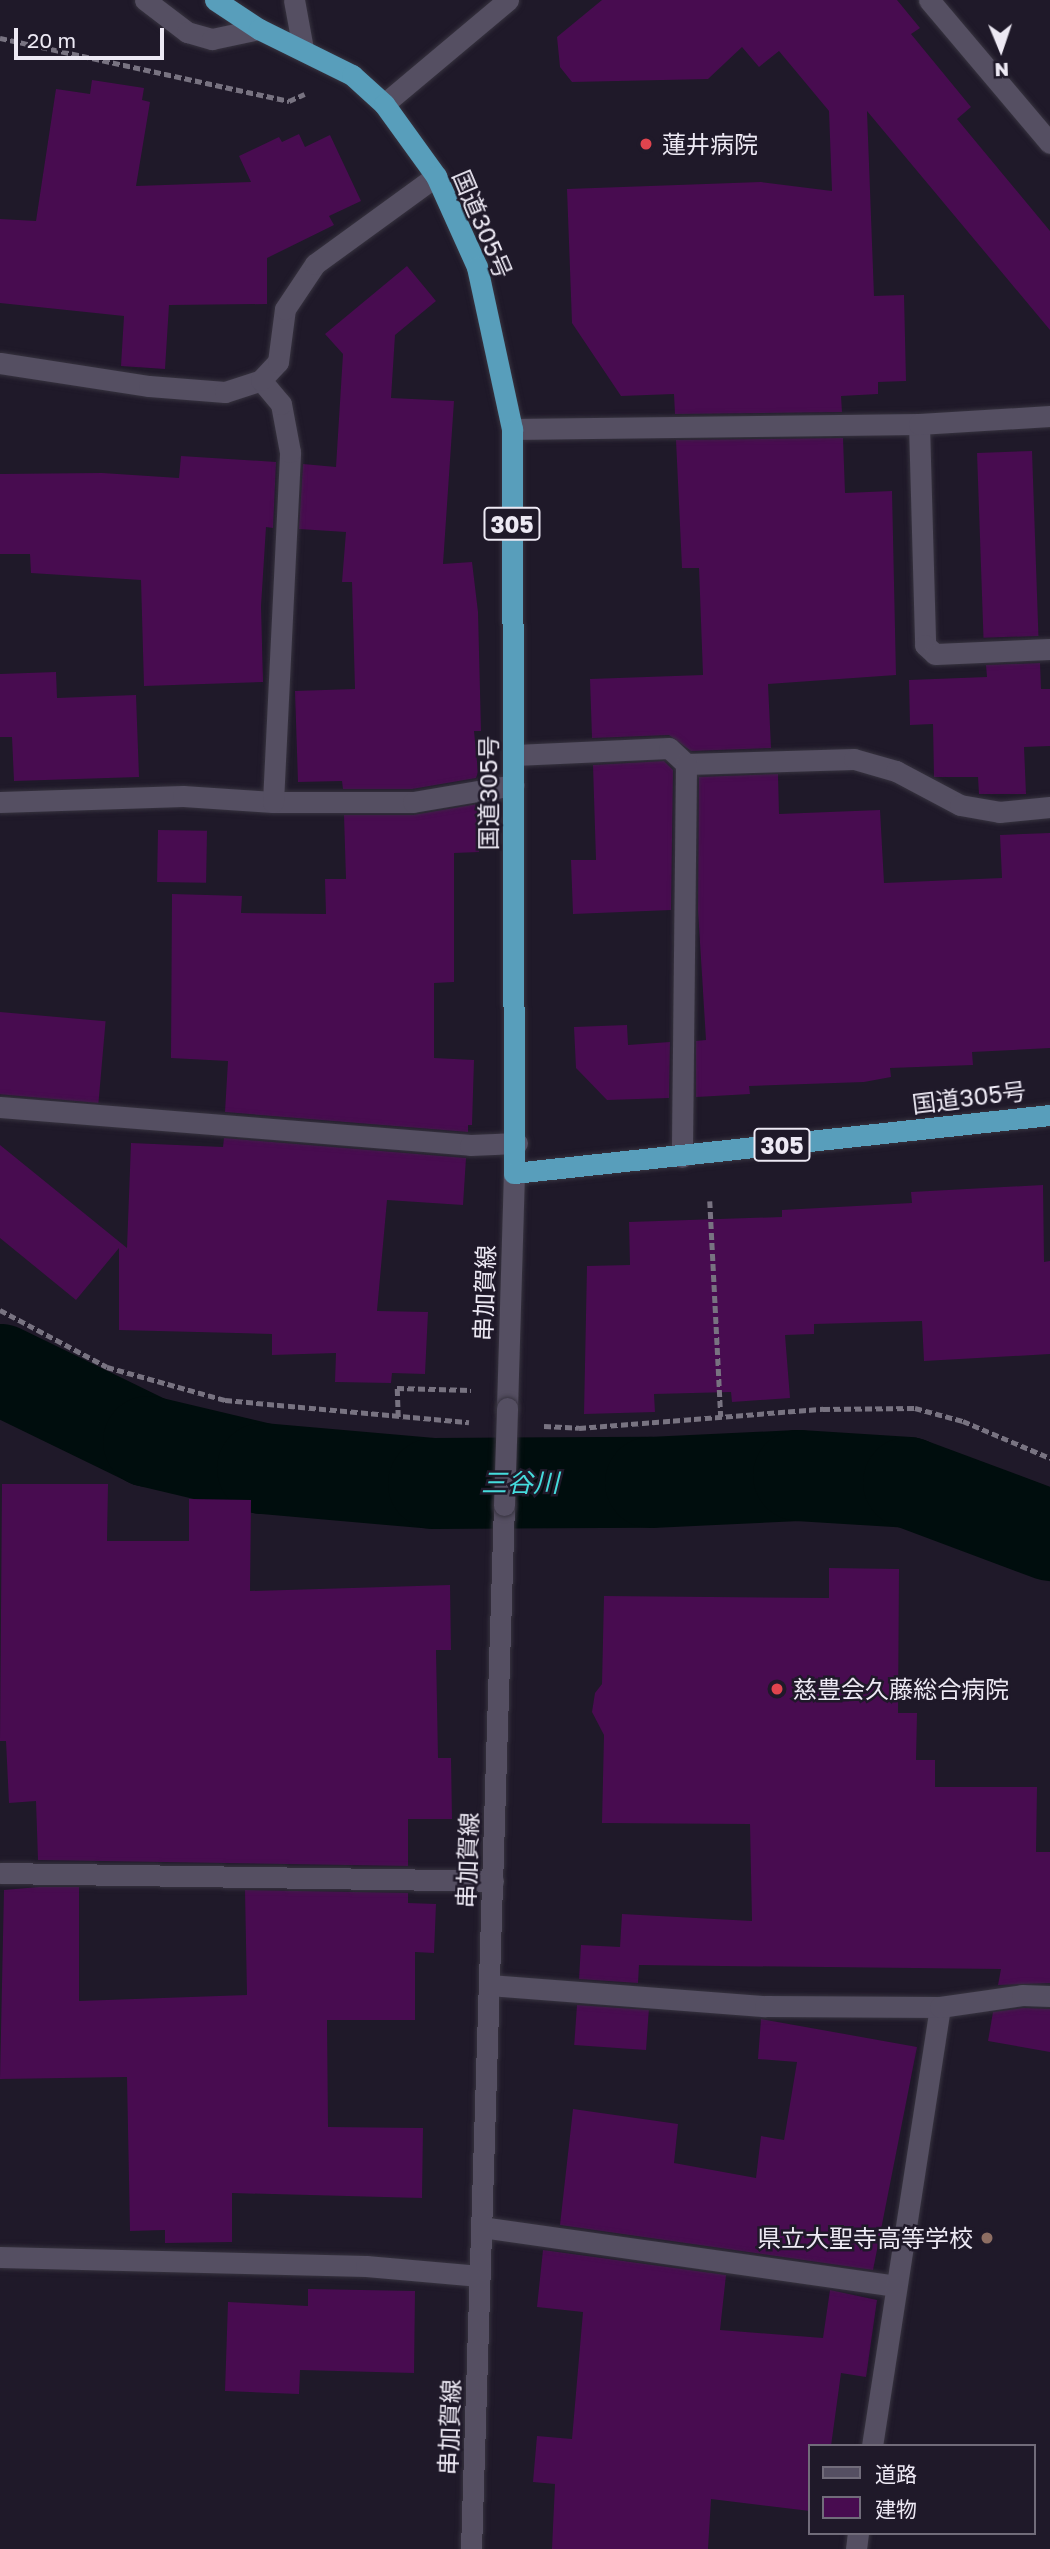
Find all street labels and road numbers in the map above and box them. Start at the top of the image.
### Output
street label: 国道305号 [447,166,519,282]
road number: 305 [482,504,542,544]
street label: 国道305号 [474,736,502,850]
street label: 国道305号 [910,1076,1028,1118]
road number: 305 [752,1126,812,1164]
street label: 串加賀線 [468,1245,500,1341]
street label: 串加賀線 [451,1812,483,1908]
street label: 串加賀線 [433,2379,465,2475]

